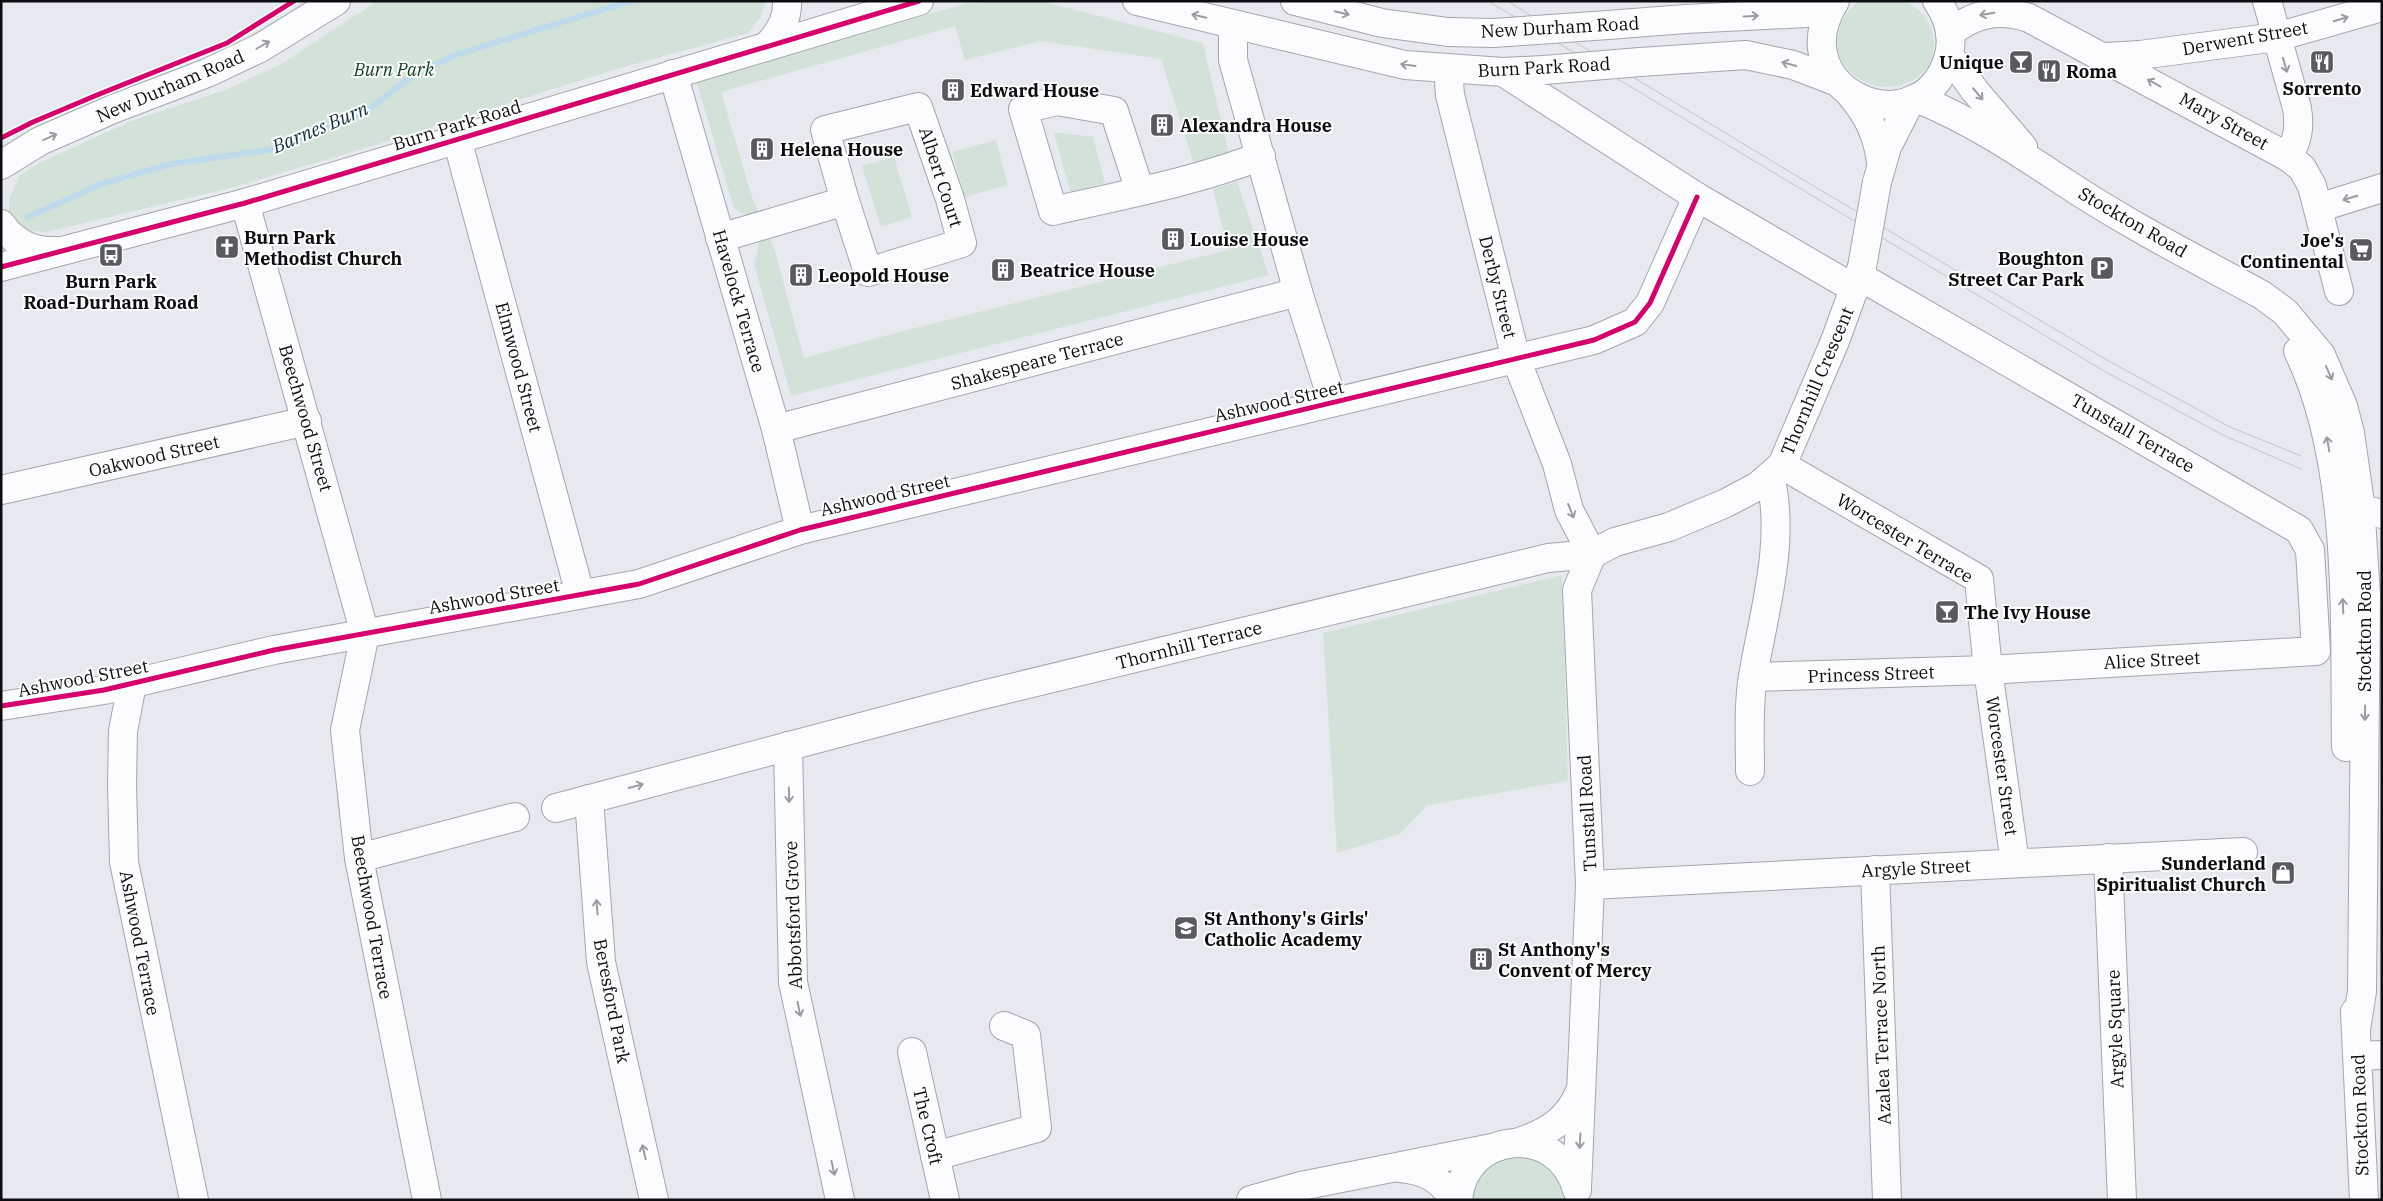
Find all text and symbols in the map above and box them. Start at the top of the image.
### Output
one-way arrow [1334,9,1350,18]
one-way arrow [1980,9,1996,19]
one-way arrow [1191,11,1207,20]
street label: New Durham Road [1480,11,1640,43]
one-way arrow [1743,12,1759,21]
one-way arrow [2332,13,2348,23]
street label: Derwent Street [2180,16,2310,60]
one-way arrow [256,40,270,50]
street label: New Durham Road [92,44,248,128]
bar icon: Unique [2008,49,2034,75]
restaurant icon: Sorrento [2309,49,2335,75]
place label: Unique [1939,51,2004,74]
street label: Burn Park Road [1477,52,1611,82]
one-way arrow [2281,57,2290,73]
park label: Burn Park [353,58,435,81]
one-way arrow [1781,58,1797,68]
restaurant icon: Roma [2036,58,2062,84]
one-way arrow [1400,60,1416,70]
place label: Roma [2066,60,2117,83]
building icon: Edward House [940,77,966,103]
place label: Sorrento [2283,77,2361,100]
one-way arrow [2146,78,2161,88]
place label: Edward House [970,79,1099,102]
street label: Mary Street [2175,87,2273,155]
one-way arrow [1972,88,1983,101]
street label: Burn Park Road [390,95,524,155]
water label: Barnes Burn [267,96,372,158]
building icon: Alexandra House [1149,112,1175,138]
place label: Alexandra House [1180,114,1332,137]
street label: Albert Court [914,124,968,230]
one-way arrow [42,131,57,141]
building icon: Helena House [749,136,775,162]
place label: Helena House [780,138,903,161]
street label: Stockton Road [2074,182,2192,262]
one-way arrow [2342,194,2358,204]
place label: Burn Park Methodist Church [244,226,403,270]
building icon: Louise House [1160,226,1186,252]
street label: Havelock Terrace [708,227,770,375]
place label: Louise House [1190,228,1309,251]
place label: Joe's Continental [2240,229,2344,273]
street label: Derby Street [1474,233,1522,341]
church icon: Burn Park Methodist Church [214,234,240,260]
supermarket icon: Joe's Continental [2348,237,2374,263]
bus stop icon: Burn Park Road-Durham Road [98,242,124,268]
place label: Boughton Street Car Park [1948,247,2085,291]
parking icon: Boughton Street Car Park [2089,255,2115,281]
building icon: Beatrice House [990,257,1016,283]
place label: Beatrice House [1020,259,1155,282]
building icon: Leopold House [788,262,814,288]
place label: Leopold House [818,264,949,287]
place label: Burn Park Road-Durham Road [23,270,199,314]
street label: Elmwood Street [491,299,547,435]
street label: Thornhill Crescent [1775,303,1859,459]
street label: Shakespeare Terrace [948,327,1126,395]
street label: Beechwood Street [274,342,338,494]
one-way arrow [2324,365,2334,380]
street label: Ashwood Street [1212,375,1346,427]
street label: Tunstall Terrace [2067,388,2199,478]
street label: Oakwood Street [86,430,222,482]
one-way arrow [2323,436,2333,452]
street label: Ashwood Street [818,469,952,521]
street label: Worcester Terrace [1832,488,1978,588]
one-way arrow [1567,503,1576,518]
street label: Stockton Road [2353,570,2376,692]
street label: Ashwood Street [427,573,561,619]
one-way arrow [2339,598,2348,614]
bar icon: The Ivy House [1934,599,1960,625]
place label: The Ivy House [1964,601,2091,624]
street label: Thornhill Terrace [1114,616,1264,674]
street label: Alice Street [2103,646,2201,674]
street label: Ashwood Street [16,654,150,702]
street label: Princess Street [1807,660,1935,688]
street label: Worcester Street [1981,695,2023,837]
one-way arrow [2360,705,2369,721]
street label: Tunstall Road [1572,754,1602,872]
one-way arrow [628,781,644,791]
one-way arrow [784,786,794,803]
street label: Beechwood Terrace [346,833,398,1001]
street label: Abbotsford Grove [779,840,807,990]
place label: Sunderland Spiritualist Church [2096,852,2266,896]
street label: Argyle Street [1861,854,1971,882]
shop icon: Sunderland Spiritualist Church [2270,860,2296,886]
street label: Ashwood Terrace [115,869,165,1017]
one-way arrow [592,899,602,915]
place label: St Anthony's Girls' Catholic Academy [1204,907,1369,951]
school or university icon: St Anthony's Girls' Catholic Academy [1173,915,1199,941]
street label: Beresford Park [589,937,635,1066]
place label: St Anthony's Convent of Mercy [1498,938,1652,982]
street label: Azalea Terrace North [1866,945,1896,1125]
building icon: St Anthony's Convent of Mercy [1468,946,1494,972]
street label: Argyle Square [2101,969,2129,1089]
one-way arrow [795,1001,804,1017]
street label: Stockton Road [2346,1054,2374,1176]
street label: The Croft [908,1085,948,1167]
one-way arrow [1575,1132,1584,1148]
one-way arrow [639,1145,648,1161]
one-way arrow [829,1160,839,1176]

